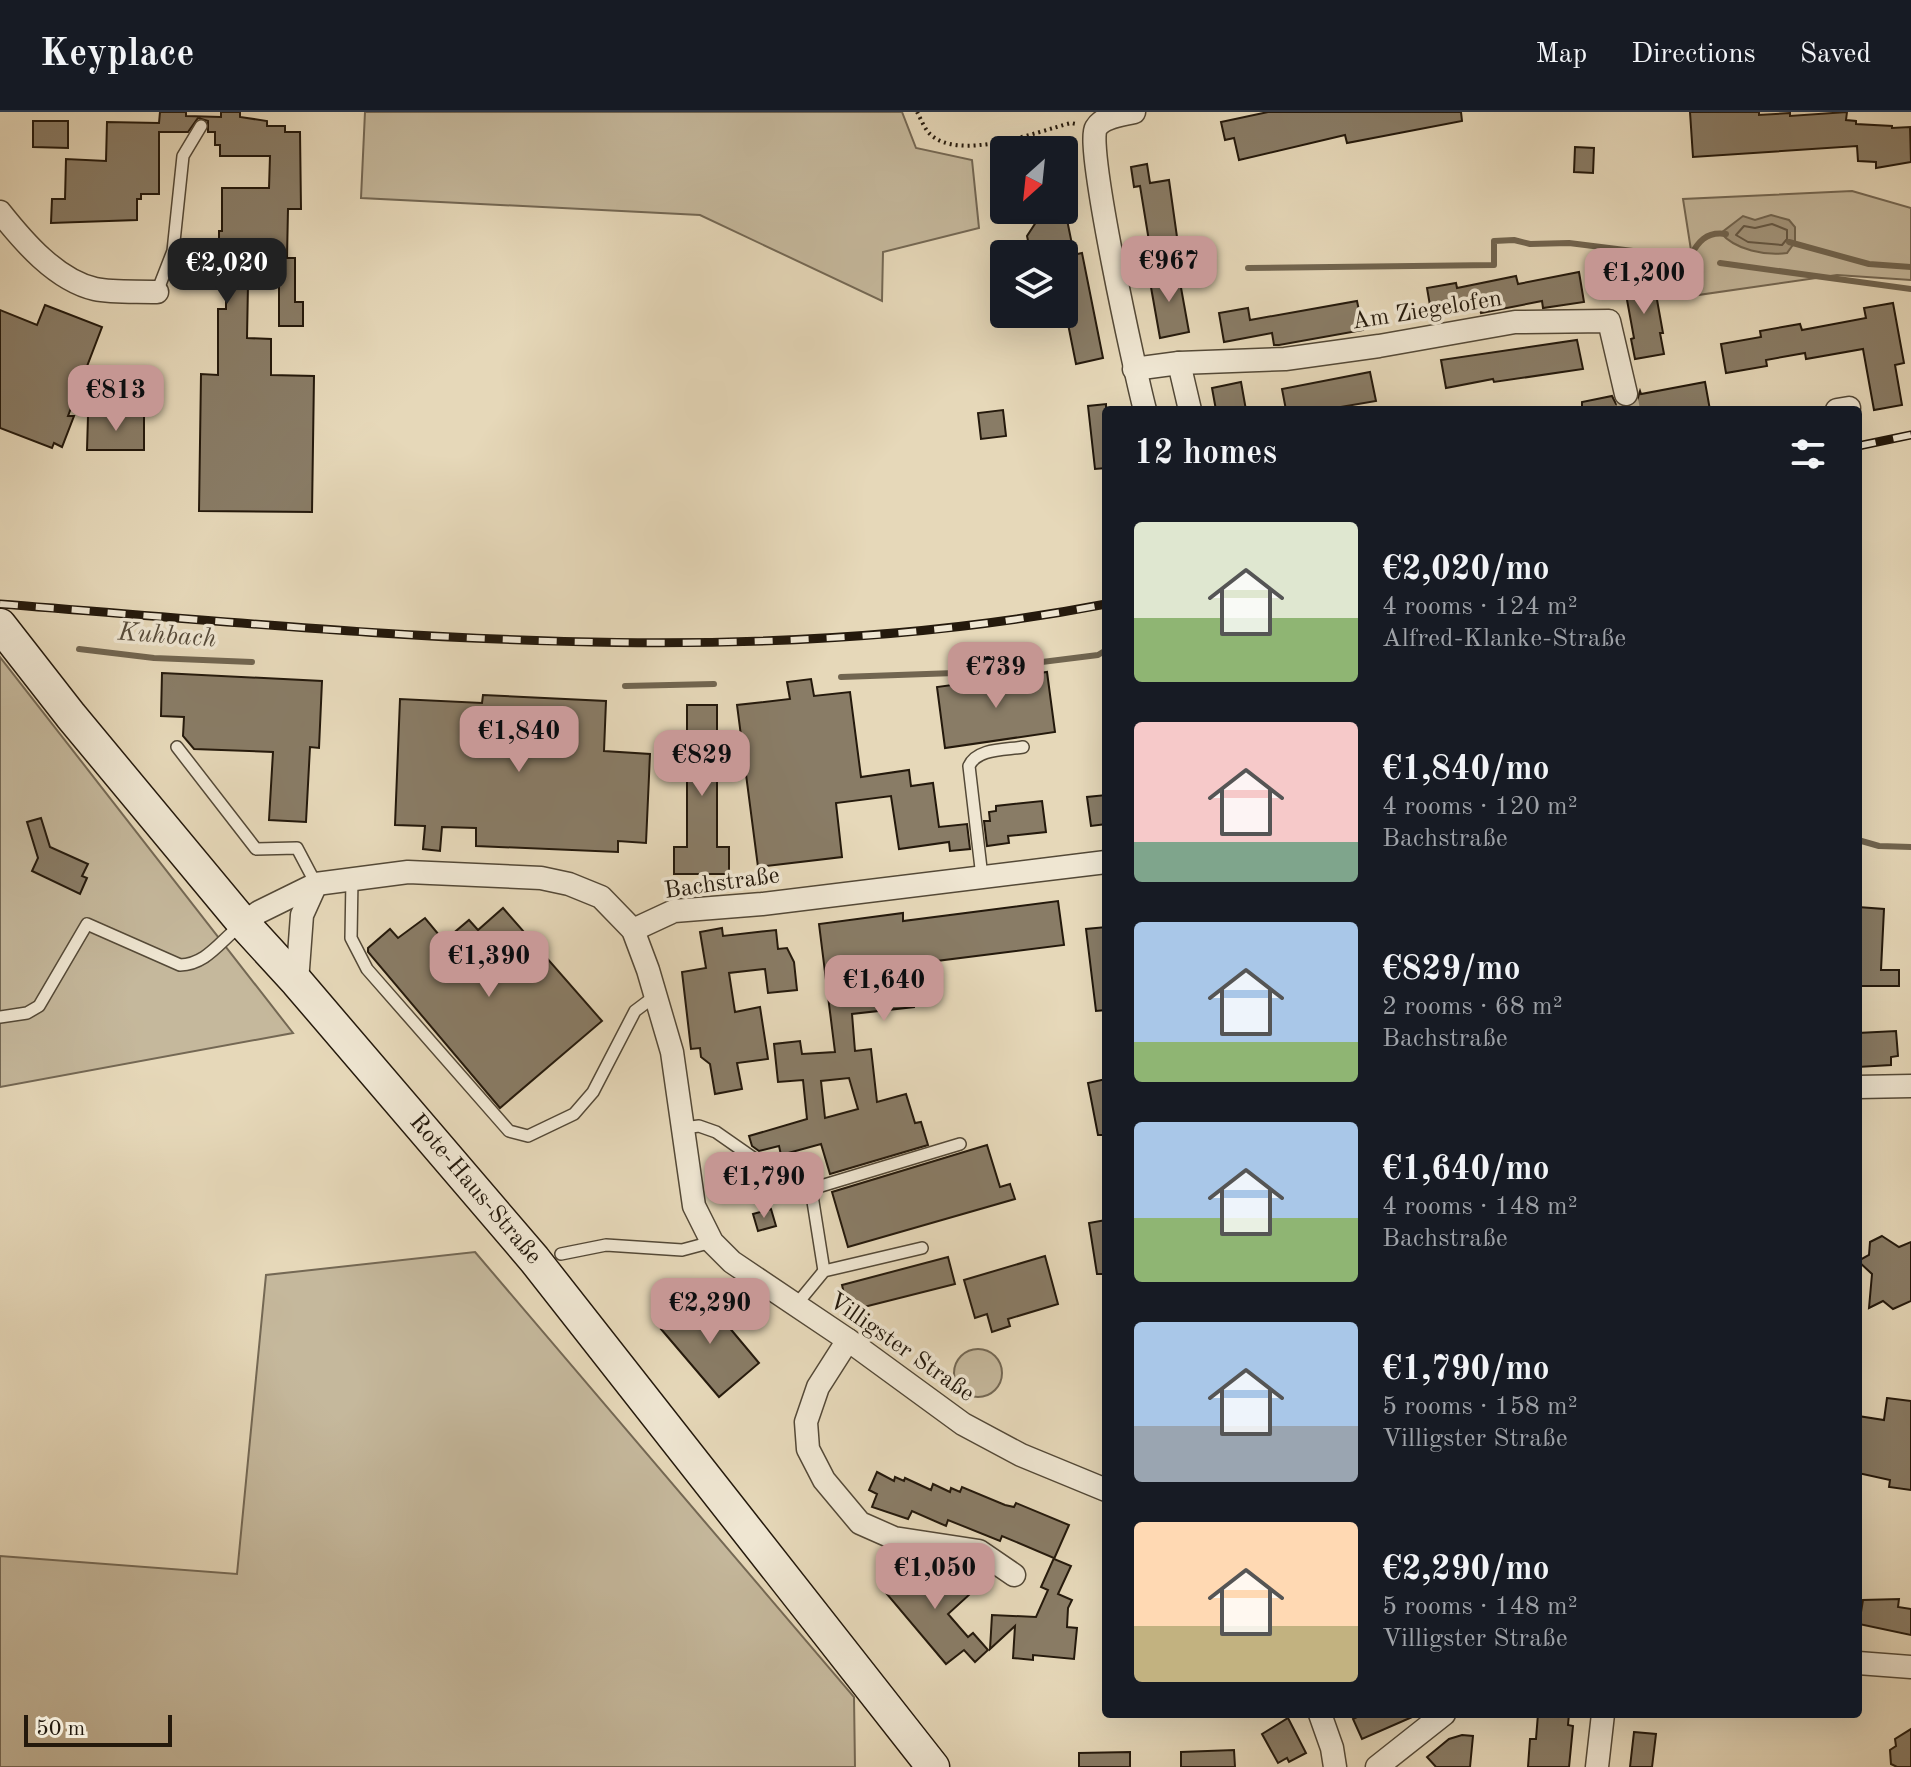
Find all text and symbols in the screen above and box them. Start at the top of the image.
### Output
text: Keyplace [40,36,195,74]
text: Map [1535,41,1587,69]
text: Directions [1631,41,1756,69]
text: Saved [1800,41,1871,69]
north arrow [990,136,1078,224]
map controls [990,136,1078,328]
pin: €967 [1122,236,1216,304]
pin: €2,020 [162,238,292,306]
button: layers [990,240,1078,328]
pin: €1,200 [1579,248,1709,316]
text: €967 [1139,249,1199,275]
text: €2,020 [186,251,268,277]
text: €1,200 [1603,261,1685,287]
street label: Am Ziegelofen [1350,287,1504,335]
pin: €813 [69,365,163,433]
text: €813 [86,378,146,404]
icon: filters [1786,432,1830,476]
text: 12 homes [1134,437,1277,471]
text: €2,020/mo [1382,553,1550,587]
icon: home [1198,554,1294,650]
text: 4 rooms · 124 m² [1382,594,1578,620]
water label: Kuhbach [116,620,217,652]
text: Alfred-Klanke-Straße [1382,626,1626,652]
pin: €739 [949,642,1043,710]
text: €739 [966,655,1026,681]
pin: €1,840 [454,706,584,774]
text: €1,840 [478,719,560,745]
pin: €829 [655,730,749,798]
text: €829 [672,743,732,769]
text: €1,840/mo [1382,753,1550,787]
icon: home [1198,754,1294,850]
text: 4 rooms · 120 m² [1382,794,1578,820]
text: Bachstraße [1382,826,1508,852]
street label: Bachstraße [663,864,781,904]
pin: €1,390 [424,931,554,999]
text: €1,390 [448,944,530,970]
text: €829/mo [1382,953,1521,987]
icon: home [1198,954,1294,1050]
pin: €1,640 [819,955,949,1023]
text: €1,640 [843,968,925,994]
text: 2 rooms · 68 m² [1382,994,1563,1020]
text: Bachstraße [1382,1026,1508,1052]
street label: Rote-Haus-Straße [404,1110,545,1269]
pin: €1,790 [699,1152,829,1220]
text: €1,640/mo [1382,1153,1550,1187]
icon: home [1198,1154,1294,1250]
text: €1,790 [723,1165,805,1191]
text: 4 rooms · 148 m² [1382,1194,1578,1220]
text: Bachstraße [1382,1226,1508,1252]
pin: €2,290 [645,1278,775,1346]
street label: Villigster Straße [824,1289,978,1407]
text: €2,290 [669,1291,751,1317]
text: €1,790/mo [1382,1353,1550,1387]
icon: home [1198,1354,1294,1450]
text: 5 rooms · 158 m² [1382,1394,1578,1420]
text: Villigster Straße [1382,1426,1568,1452]
pin: €1,050 [870,1543,1000,1611]
text: €2,290/mo [1382,1553,1550,1587]
icon: home [1198,1554,1294,1650]
text: €1,050 [894,1556,976,1582]
text: 5 rooms · 148 m² [1382,1594,1578,1620]
text: Villigster Straße [1382,1626,1568,1652]
scale bar [24,1711,172,1747]
text: 50 m [36,1718,85,1740]

